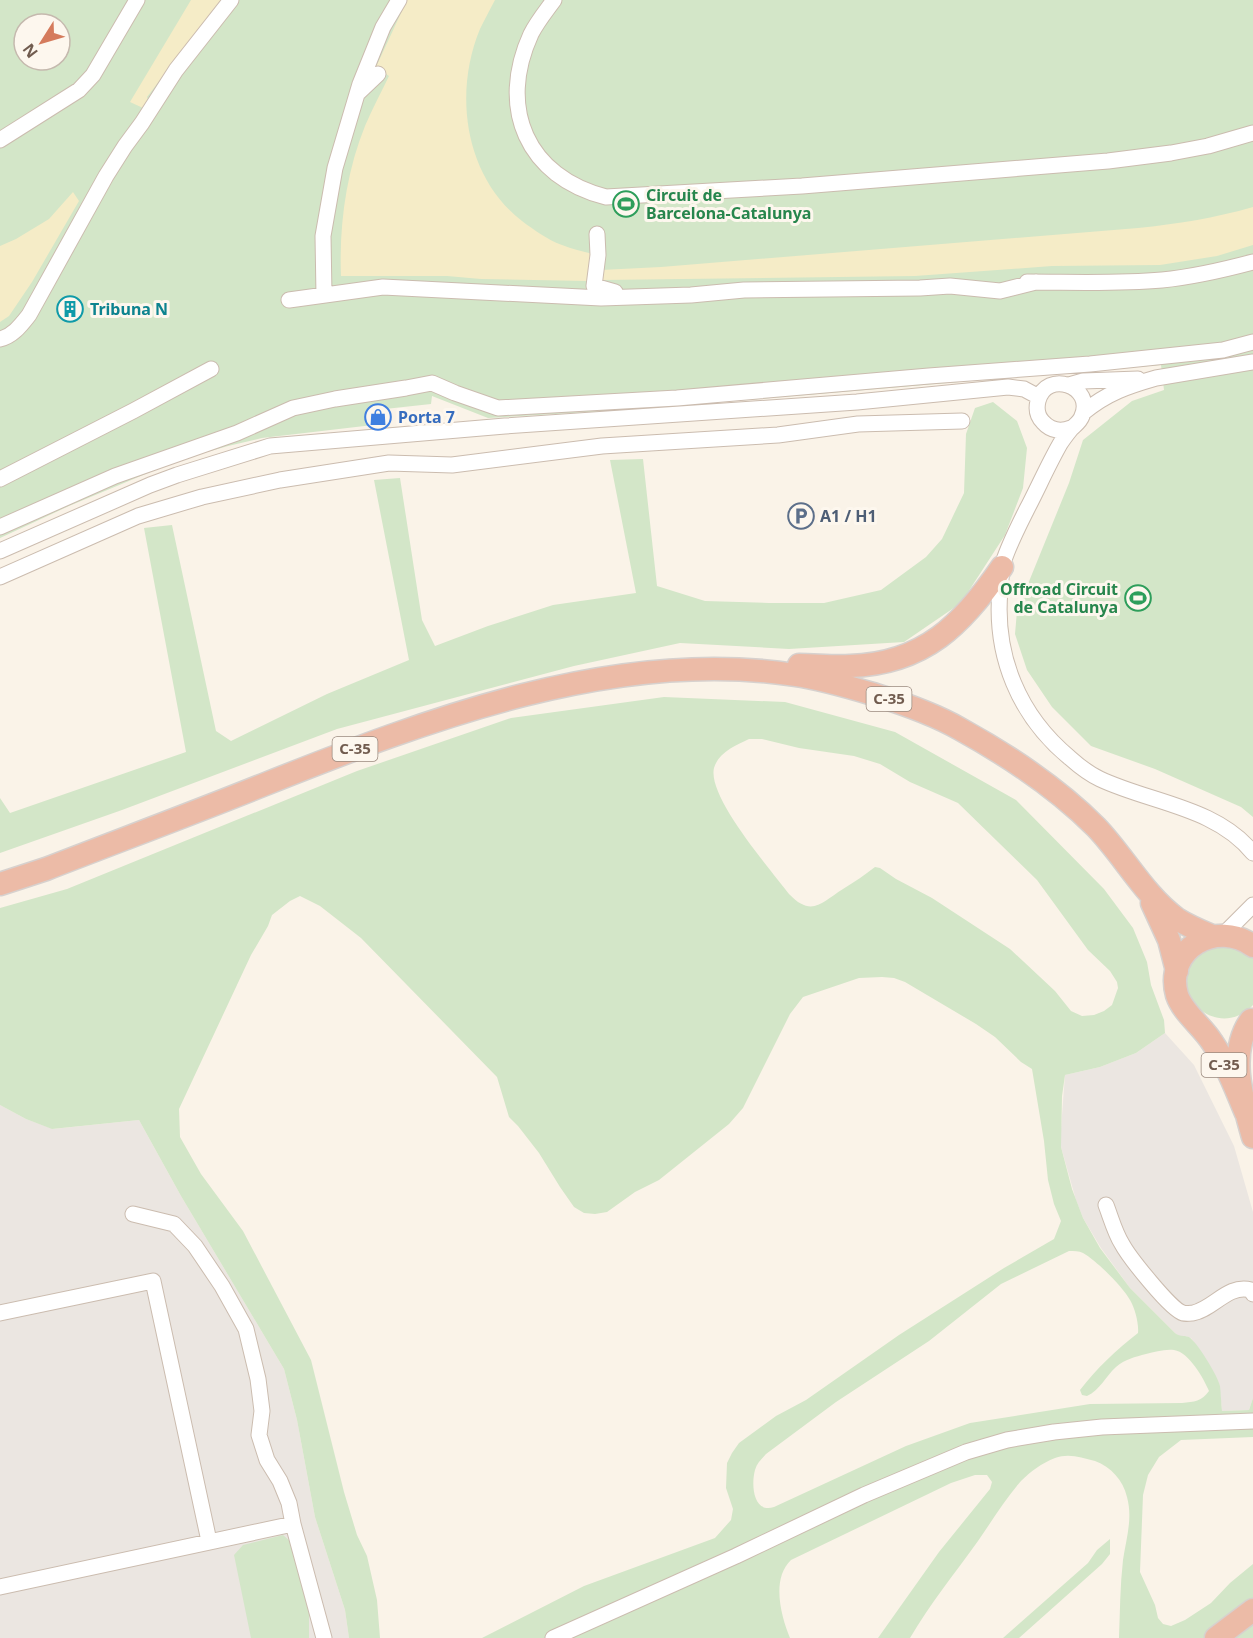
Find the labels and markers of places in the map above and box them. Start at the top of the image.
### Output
place label: Circuit de Barcelona-Catalunya [646,184,811,224]
sports icon: Circuit de Barcelona-Catalunya [611,189,641,219]
building icon: Tribuna N [55,294,85,324]
place label: Tribuna N [90,298,168,320]
shop icon: Porta 7 [363,402,393,432]
place label: Porta 7 [398,406,455,428]
parking icon: A1 / H1 [786,501,816,531]
place label: A1 / H1 [820,505,877,527]
place label: Offroad Circuit de Catalunya [1000,578,1118,618]
sports icon: Offroad Circuit de Catalunya [1123,583,1153,613]

